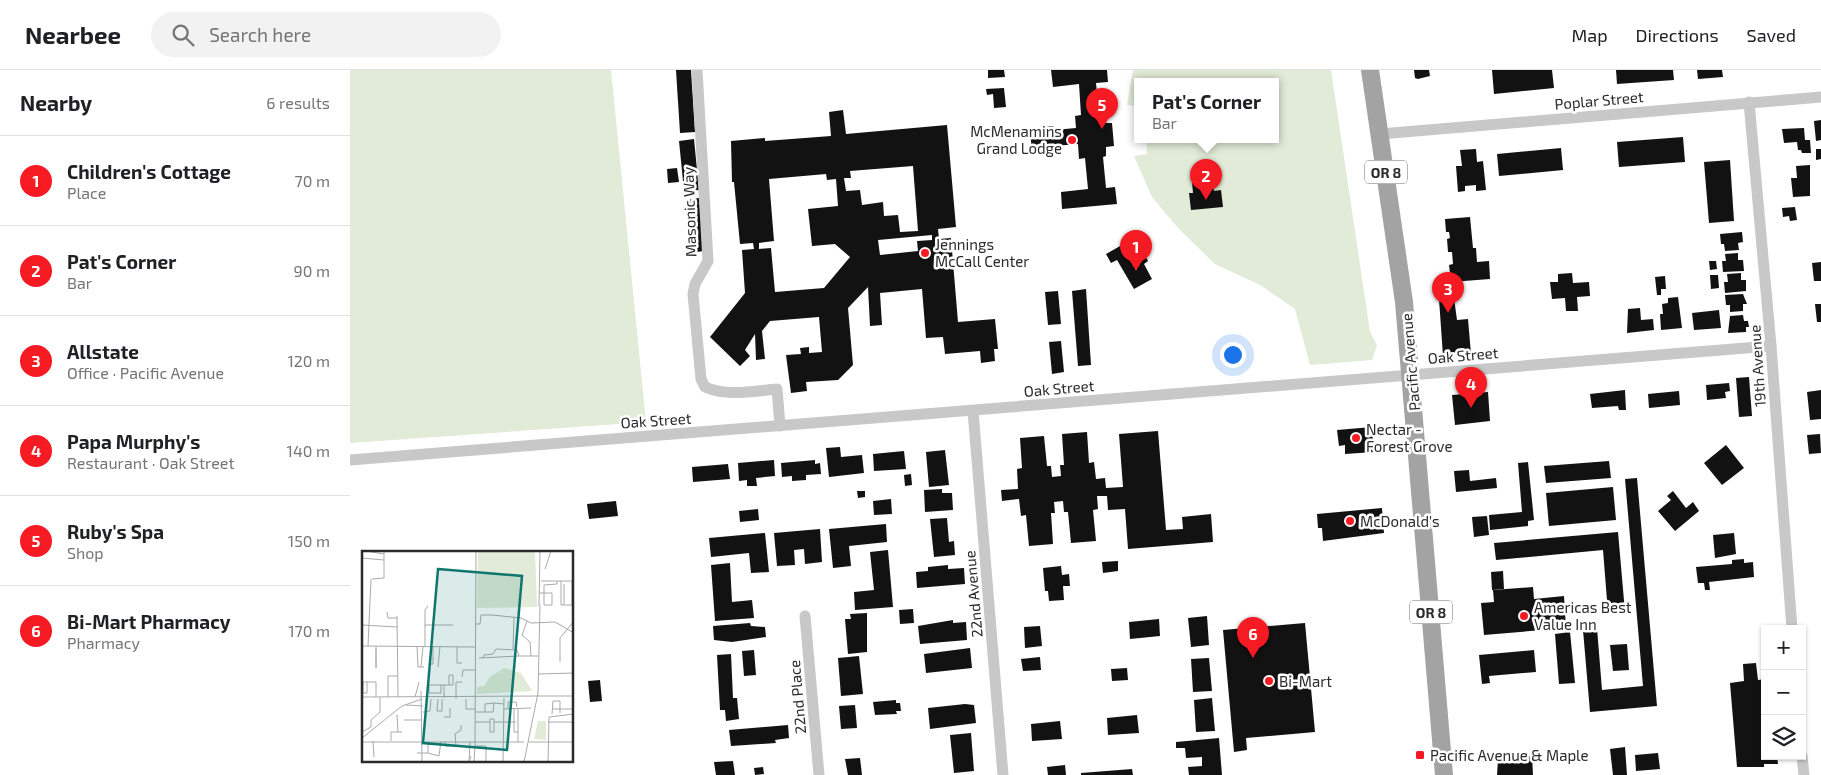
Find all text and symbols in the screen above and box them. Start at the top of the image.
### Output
search box [151,12,501,57]
text: Nearbee [25,20,121,49]
icon: search [169,21,197,49]
text: Search here [209,23,311,46]
text: Map [1571,24,1608,46]
text: Directions [1636,24,1719,46]
text: Saved [1747,24,1796,46]
popup [1134,78,1279,143]
street label: Poplar Street [1554,87,1645,113]
pin: 5 [1086,88,1118,129]
text: Nearby [20,90,92,115]
text: Pat's Corner [1152,90,1261,113]
text: 6 results [266,93,330,112]
text: Bar [1152,113,1177,132]
place label: McMenamins Grand Lodge [970,122,1062,157]
marker: McMenamins Grand Lodge [1066,134,1078,146]
pin: 2 [1190,159,1222,200]
text: Children's Cottage [67,160,231,183]
road number: OR 8 [1365,160,1407,184]
street label: Masonic Way [678,166,700,258]
text: 1 [33,171,39,190]
text: 70 m [295,171,330,190]
text: Place [67,183,106,202]
pin: 1 [1120,230,1152,271]
place label: Jennings McCall Center [935,235,1029,270]
marker: Jennings McCall Center [919,247,931,259]
text: Pat's Corner [67,250,176,273]
text: 2 [31,261,41,280]
text: 90 m [294,261,330,280]
pin: 3 [1432,272,1464,313]
text: Bar [67,273,92,292]
street label: Pacific Avenue [1397,313,1423,411]
street label: 19th Avenue [1745,324,1769,408]
text: Allstate [67,340,139,363]
your location [1220,342,1246,368]
street label: Oak Street [1427,343,1499,367]
text: 3 [31,351,41,370]
text: 120 m [287,351,330,370]
text: Office · Pacific Avenue [67,363,224,382]
pin: 4 [1455,367,1487,408]
street label: Oak Street [1023,376,1095,400]
street label: Oak Street [620,409,692,431]
place label: Nectar - Forest Grove [1366,420,1453,455]
text: Papa Murphy's [67,430,200,453]
marker: Nectar - Forest Grove [1350,432,1362,444]
text: 4 [31,441,41,460]
text: 140 m [287,441,330,460]
text: Restaurant · Oak Street [67,453,235,472]
place label: McDonald's [1360,512,1440,530]
marker: McDonald's [1344,515,1356,527]
text: Ruby's Spa [67,520,164,543]
text: 5 [32,531,40,550]
text: 150 m [288,531,330,550]
text: Shop [67,543,104,562]
street label: 22nd Avenue [960,550,986,638]
inset map [362,551,574,762]
place label: Americas Best Value Inn [1534,598,1632,633]
road number: OR 8 [1410,600,1452,624]
text: Bi-Mart Pharmacy [67,610,231,633]
marker: Americas Best Value Inn [1518,610,1530,622]
pin: 6 [1237,617,1269,658]
text: 6 [31,621,41,640]
text: 170 m [288,621,330,640]
map controls [1761,625,1806,760]
button: + [1761,625,1806,670]
text: Pharmacy [67,633,140,652]
street label: 22nd Place [785,659,809,735]
button: − [1761,670,1806,715]
place label: Bi-Mart [1279,672,1332,690]
marker: Bi-Mart [1263,675,1275,687]
button: layers [1761,715,1806,760]
place label: Pacific Avenue & Maple [1430,746,1589,764]
marker: Pacific Avenue & Maple [1414,749,1426,761]

